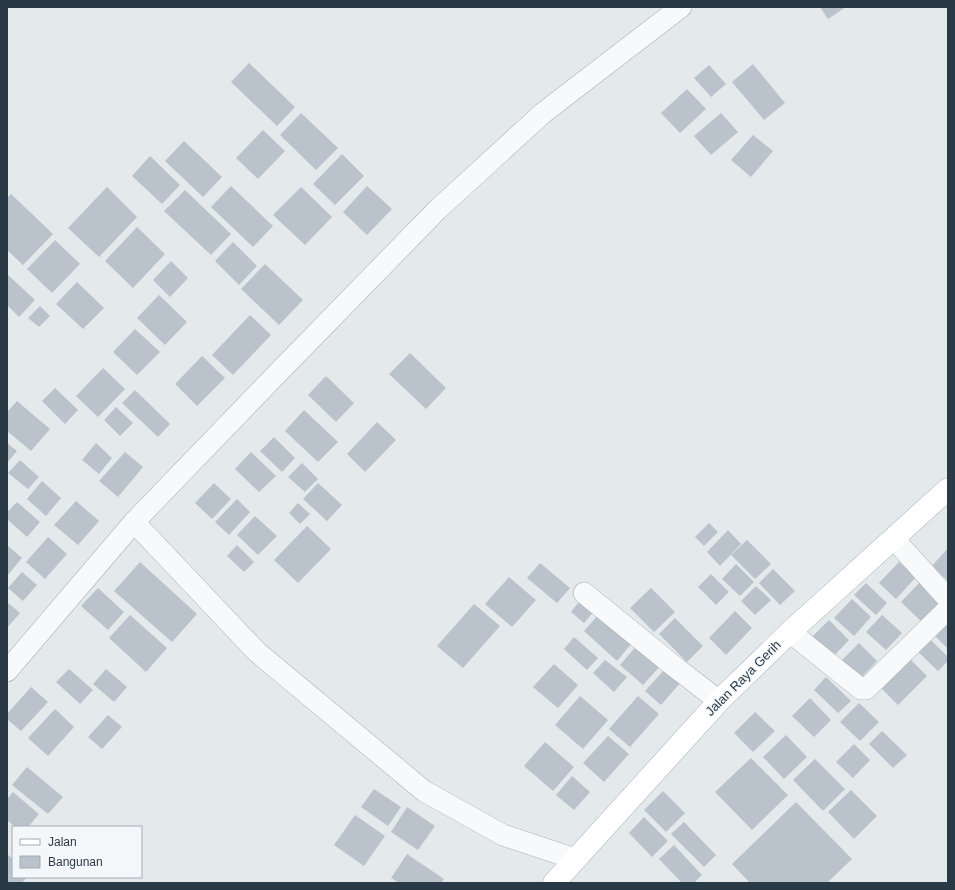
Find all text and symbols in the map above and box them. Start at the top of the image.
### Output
street label: Jalan Raya Gerih [702,637,784,719]
legend [12,826,142,878]
text: Jalan [48,835,77,849]
text: Bangunan [48,855,103,869]

